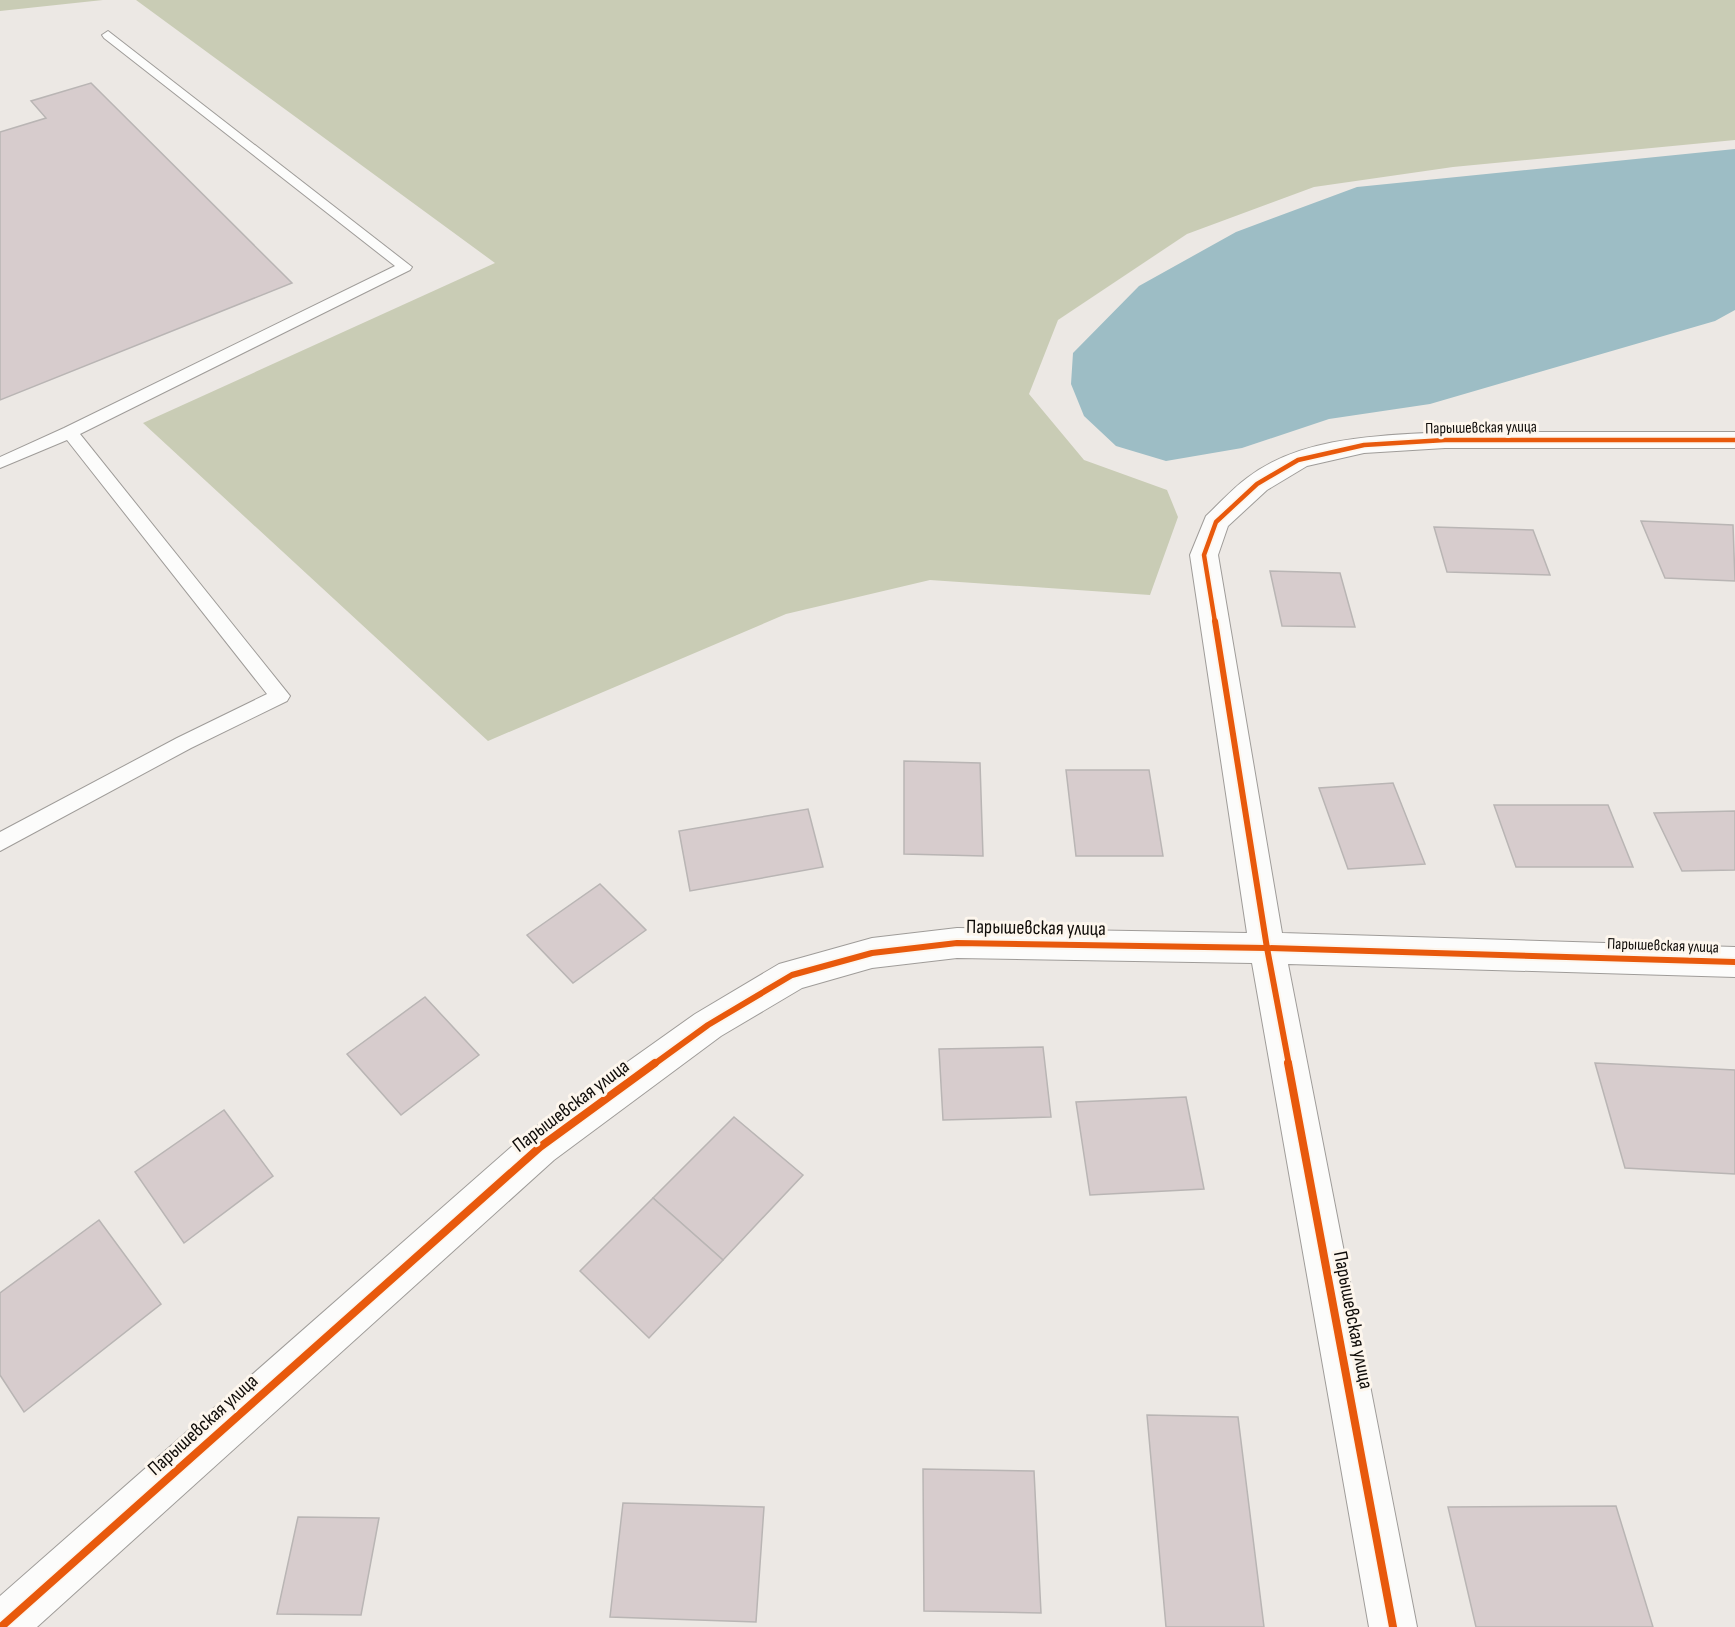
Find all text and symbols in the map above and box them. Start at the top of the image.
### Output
street label: Парышевская улица [1425,418,1537,438]
street label: Парышевская улица [966,915,1106,941]
street label: Парышевская улица [1607,935,1719,957]
street label: Парышевская улица [508,1054,634,1158]
street label: Парышевская улица [1328,1249,1378,1391]
street label: Парышевская улица [143,1369,263,1481]

